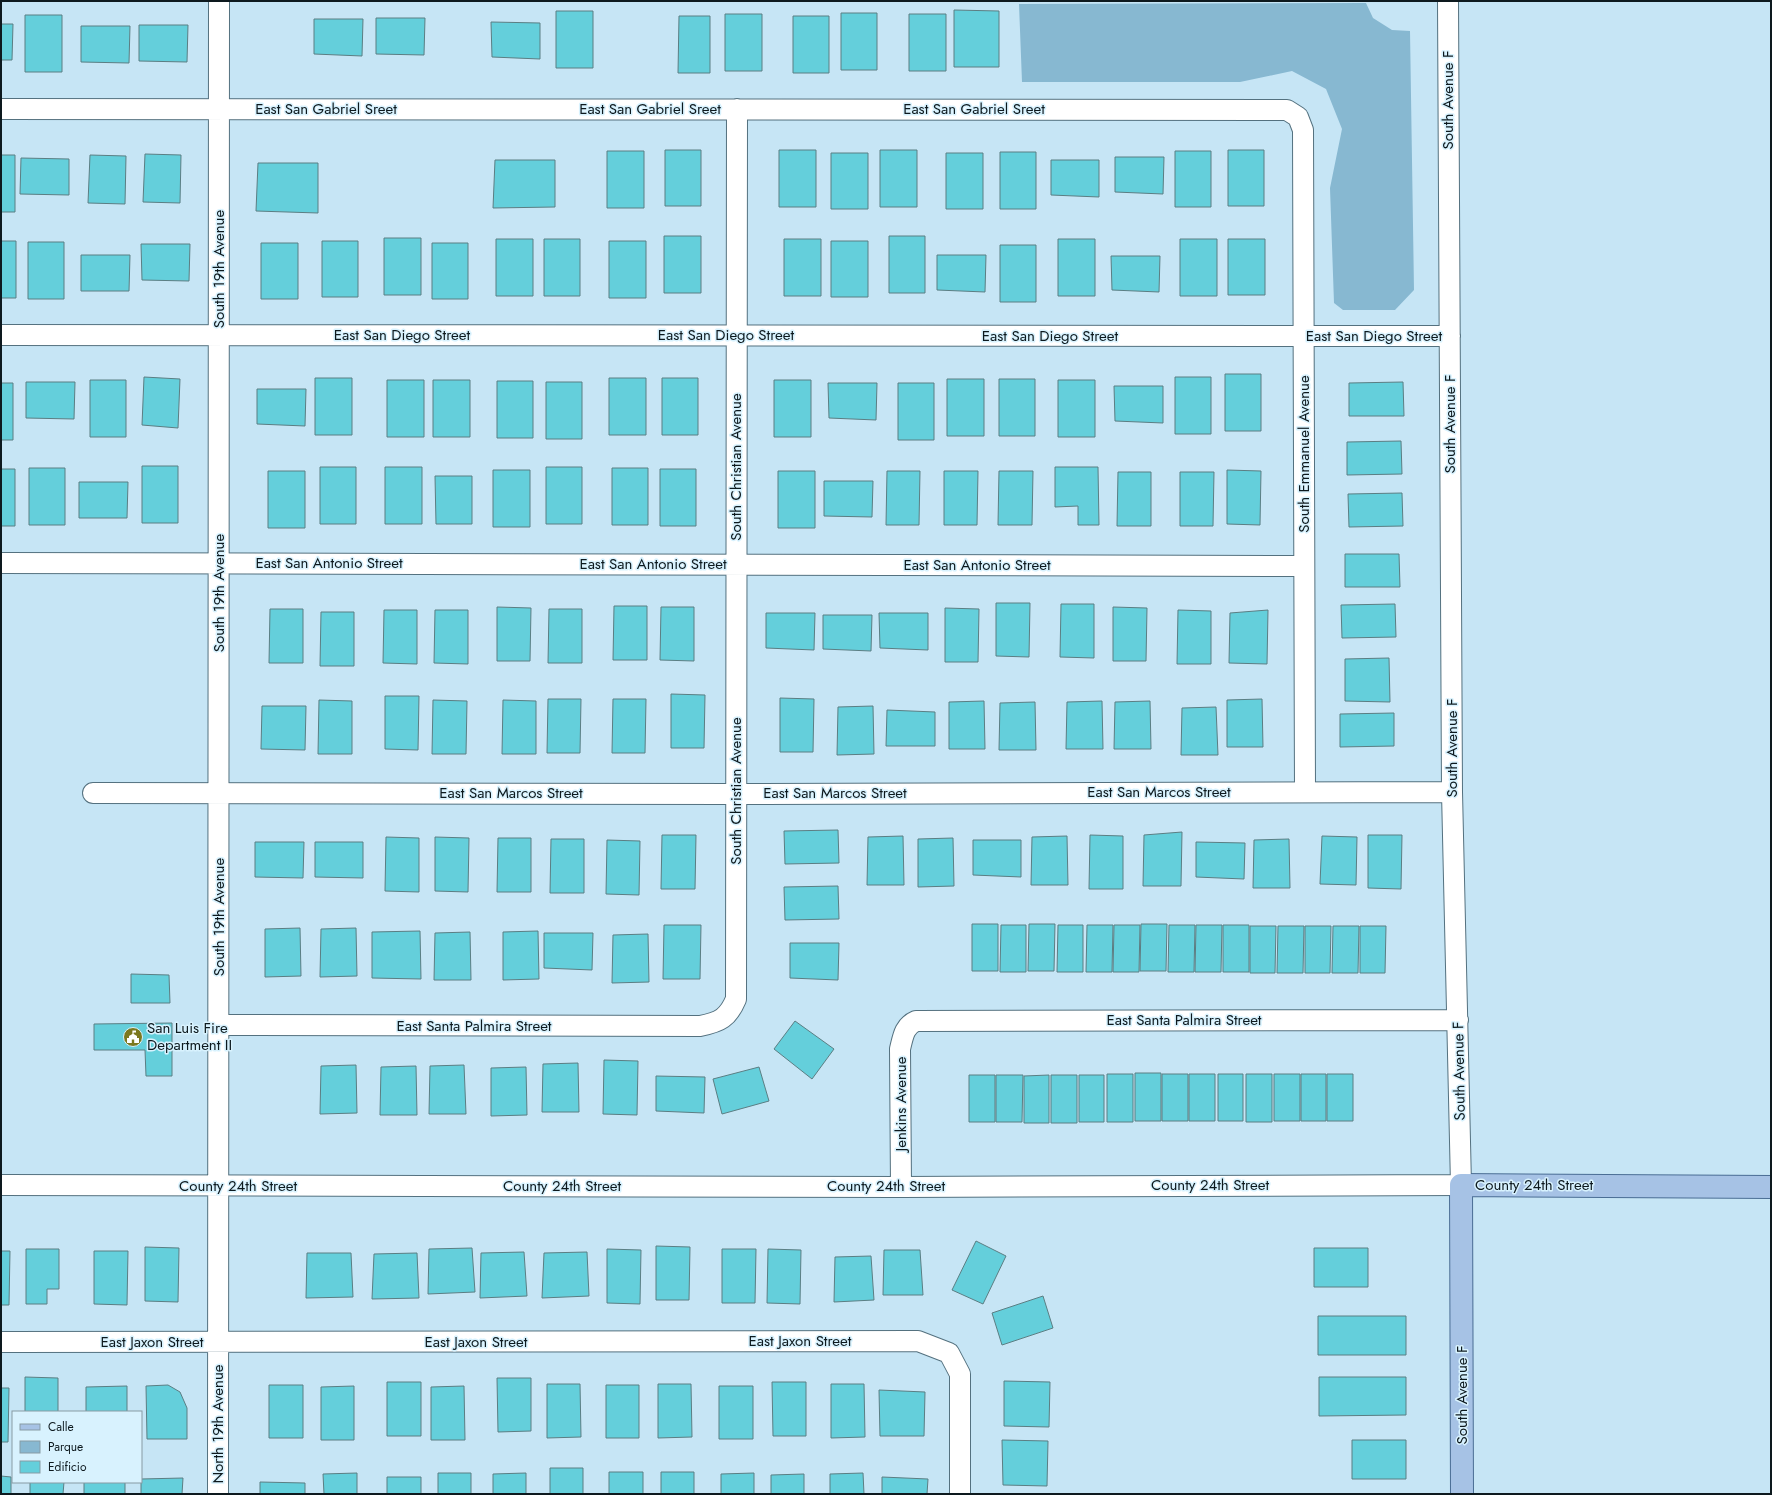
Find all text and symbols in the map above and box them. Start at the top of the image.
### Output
street label: South Avenue F [1437,51,1459,150]
street label: East San Gabriel Sreet [255,98,397,120]
street label: East San Gabriel Sreet [579,98,721,120]
street label: East San Gabriel Sreet [903,98,1045,120]
street label: South 19th Avenue [208,210,230,328]
street label: East San Diego Street [334,324,471,346]
street label: East San Diego Street [658,324,795,346]
street label: East San Diego Street [982,325,1119,347]
street label: East San Diego Street [1306,325,1443,347]
street label: South Emmanuel Avenue [1293,375,1315,533]
street label: South Avenue F [1439,375,1461,474]
street label: South Christian Avenue [725,393,747,541]
street label: South 19th Avenue [208,534,230,652]
street label: East San Antonio Street [255,552,403,574]
street label: East San Antonio Street [579,553,727,575]
street label: East San Antonio Street [903,554,1051,576]
street label: South Avenue F [1441,699,1463,798]
street label: South Christian Avenue [725,717,747,865]
street label: East San Marcos Street [1087,781,1231,803]
street label: East San Marcos Street [439,782,583,804]
street label: East San Marcos Street [763,782,907,804]
street label: South 19th Avenue [208,858,230,976]
street label: East Santa Palmira Street [1107,1009,1262,1031]
street label: East Santa Palmira Street [397,1015,552,1037]
place label: San Luis Fire Department II [147,1017,232,1056]
street label: South Avenue F [1447,1021,1471,1121]
public building icon: San Luis Fire Department II [122,1026,144,1048]
street label: Jenkins Avenue [890,1056,912,1153]
street label: County 24th Street [1151,1174,1269,1196]
street label: County 24th Street [1475,1174,1593,1196]
street label: County 24th Street [179,1175,297,1197]
street label: County 24th Street [503,1175,621,1197]
street label: County 24th Street [827,1175,945,1197]
street label: East Jaxon Street [749,1330,852,1352]
street label: East Jaxon Street [101,1331,204,1353]
street label: East Jaxon Street [425,1331,528,1353]
street label: South Avenue F [1451,1346,1473,1445]
street label: North 19th Avenue [207,1364,229,1484]
legend [12,1411,142,1483]
text: Calle [48,1418,74,1436]
text: Parque [48,1438,83,1456]
text: Edificio [48,1458,87,1476]

